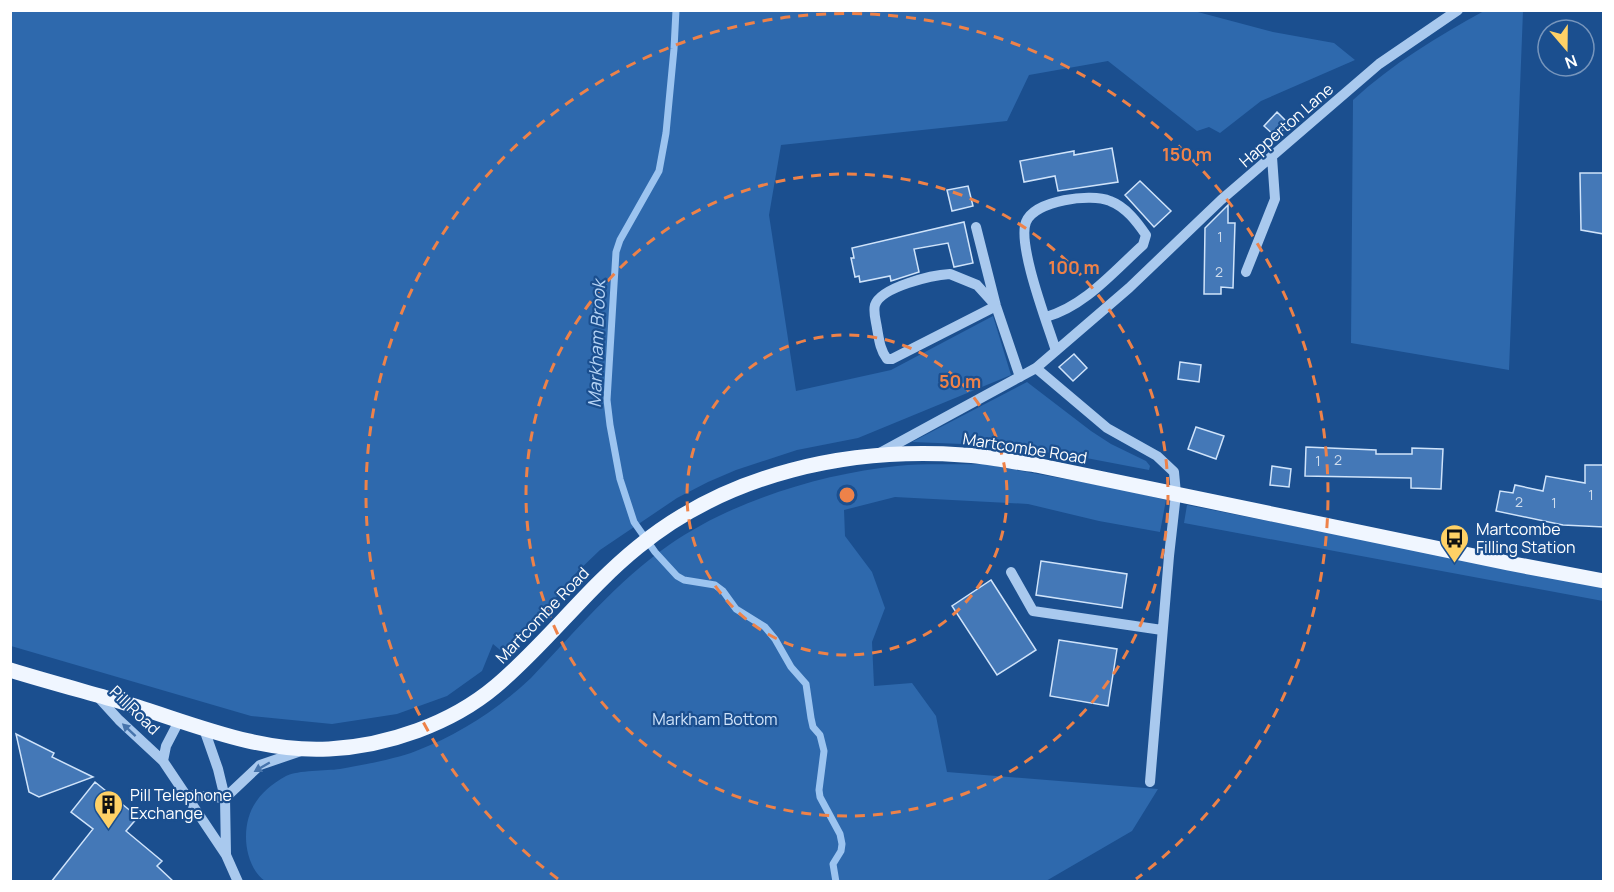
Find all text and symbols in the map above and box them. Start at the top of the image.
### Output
north arrow [1536,18,1596,78]
text: N [1562,50,1580,74]
street label: Happerton Lane [1234,78,1338,172]
text: 150 m [1162,142,1212,166]
house number: 1 [1217,227,1223,246]
text: 100 m [1048,255,1100,279]
house number: 2 [1215,262,1223,281]
water label: Markham Brook [582,277,610,408]
text: 50 m [939,369,981,393]
street label: Martcombe Road [961,427,1089,469]
house number: 2 [1334,450,1342,469]
house number: 1 [1315,451,1321,470]
centre of rings [837,485,857,505]
house number: 1 [1588,485,1594,504]
house number: 2 [1515,492,1523,511]
house number: 1 [1551,493,1557,512]
place label: Martcombe Filling Station [1476,518,1575,558]
bus stop icon: Martcombe Filling Station [1439,522,1471,564]
street label: Martcombe Road [490,562,594,668]
street label: Pill Road [105,681,165,739]
park label: Markham Bottom [652,708,778,730]
one-way arrow [122,723,137,737]
one-way arrow [254,761,270,772]
place label: Pill Telephone Exchange [130,784,232,824]
building icon: Pill Telephone Exchange [93,788,125,830]

